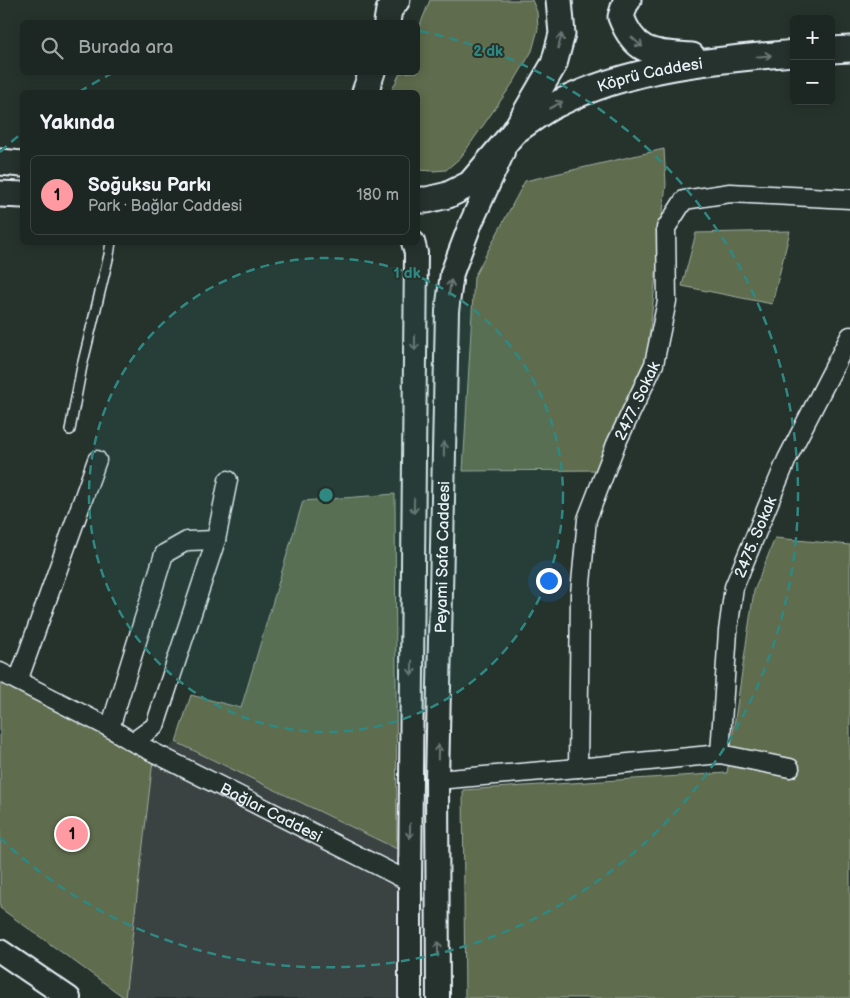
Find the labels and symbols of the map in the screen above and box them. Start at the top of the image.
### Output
one-way arrow [556,33,565,49]
one-way arrow [630,36,643,48]
text: 2 dk [473,42,503,61]
one-way arrow [756,51,772,60]
street label: Köprü Caddesi [595,55,704,97]
one-way arrow [549,100,564,110]
text: 1 dk [394,264,421,283]
one-way arrow [445,279,455,295]
one-way arrow [410,335,420,351]
street label: 2477. Sokak [611,358,665,444]
one-way arrow [439,442,449,458]
street label: Peyami Safa Caddesi [432,481,454,633]
centre of rings [317,486,335,504]
street label: 2475. Sokak [731,494,782,581]
one-way arrow [409,498,419,514]
your location [536,568,562,594]
one-way arrow [407,660,417,676]
one-way arrow [433,744,442,760]
street label: Bağlar Caddesi [216,780,325,847]
pin: 1 [56,815,88,853]
one-way arrow [405,822,415,839]
one-way arrow [433,942,442,958]

